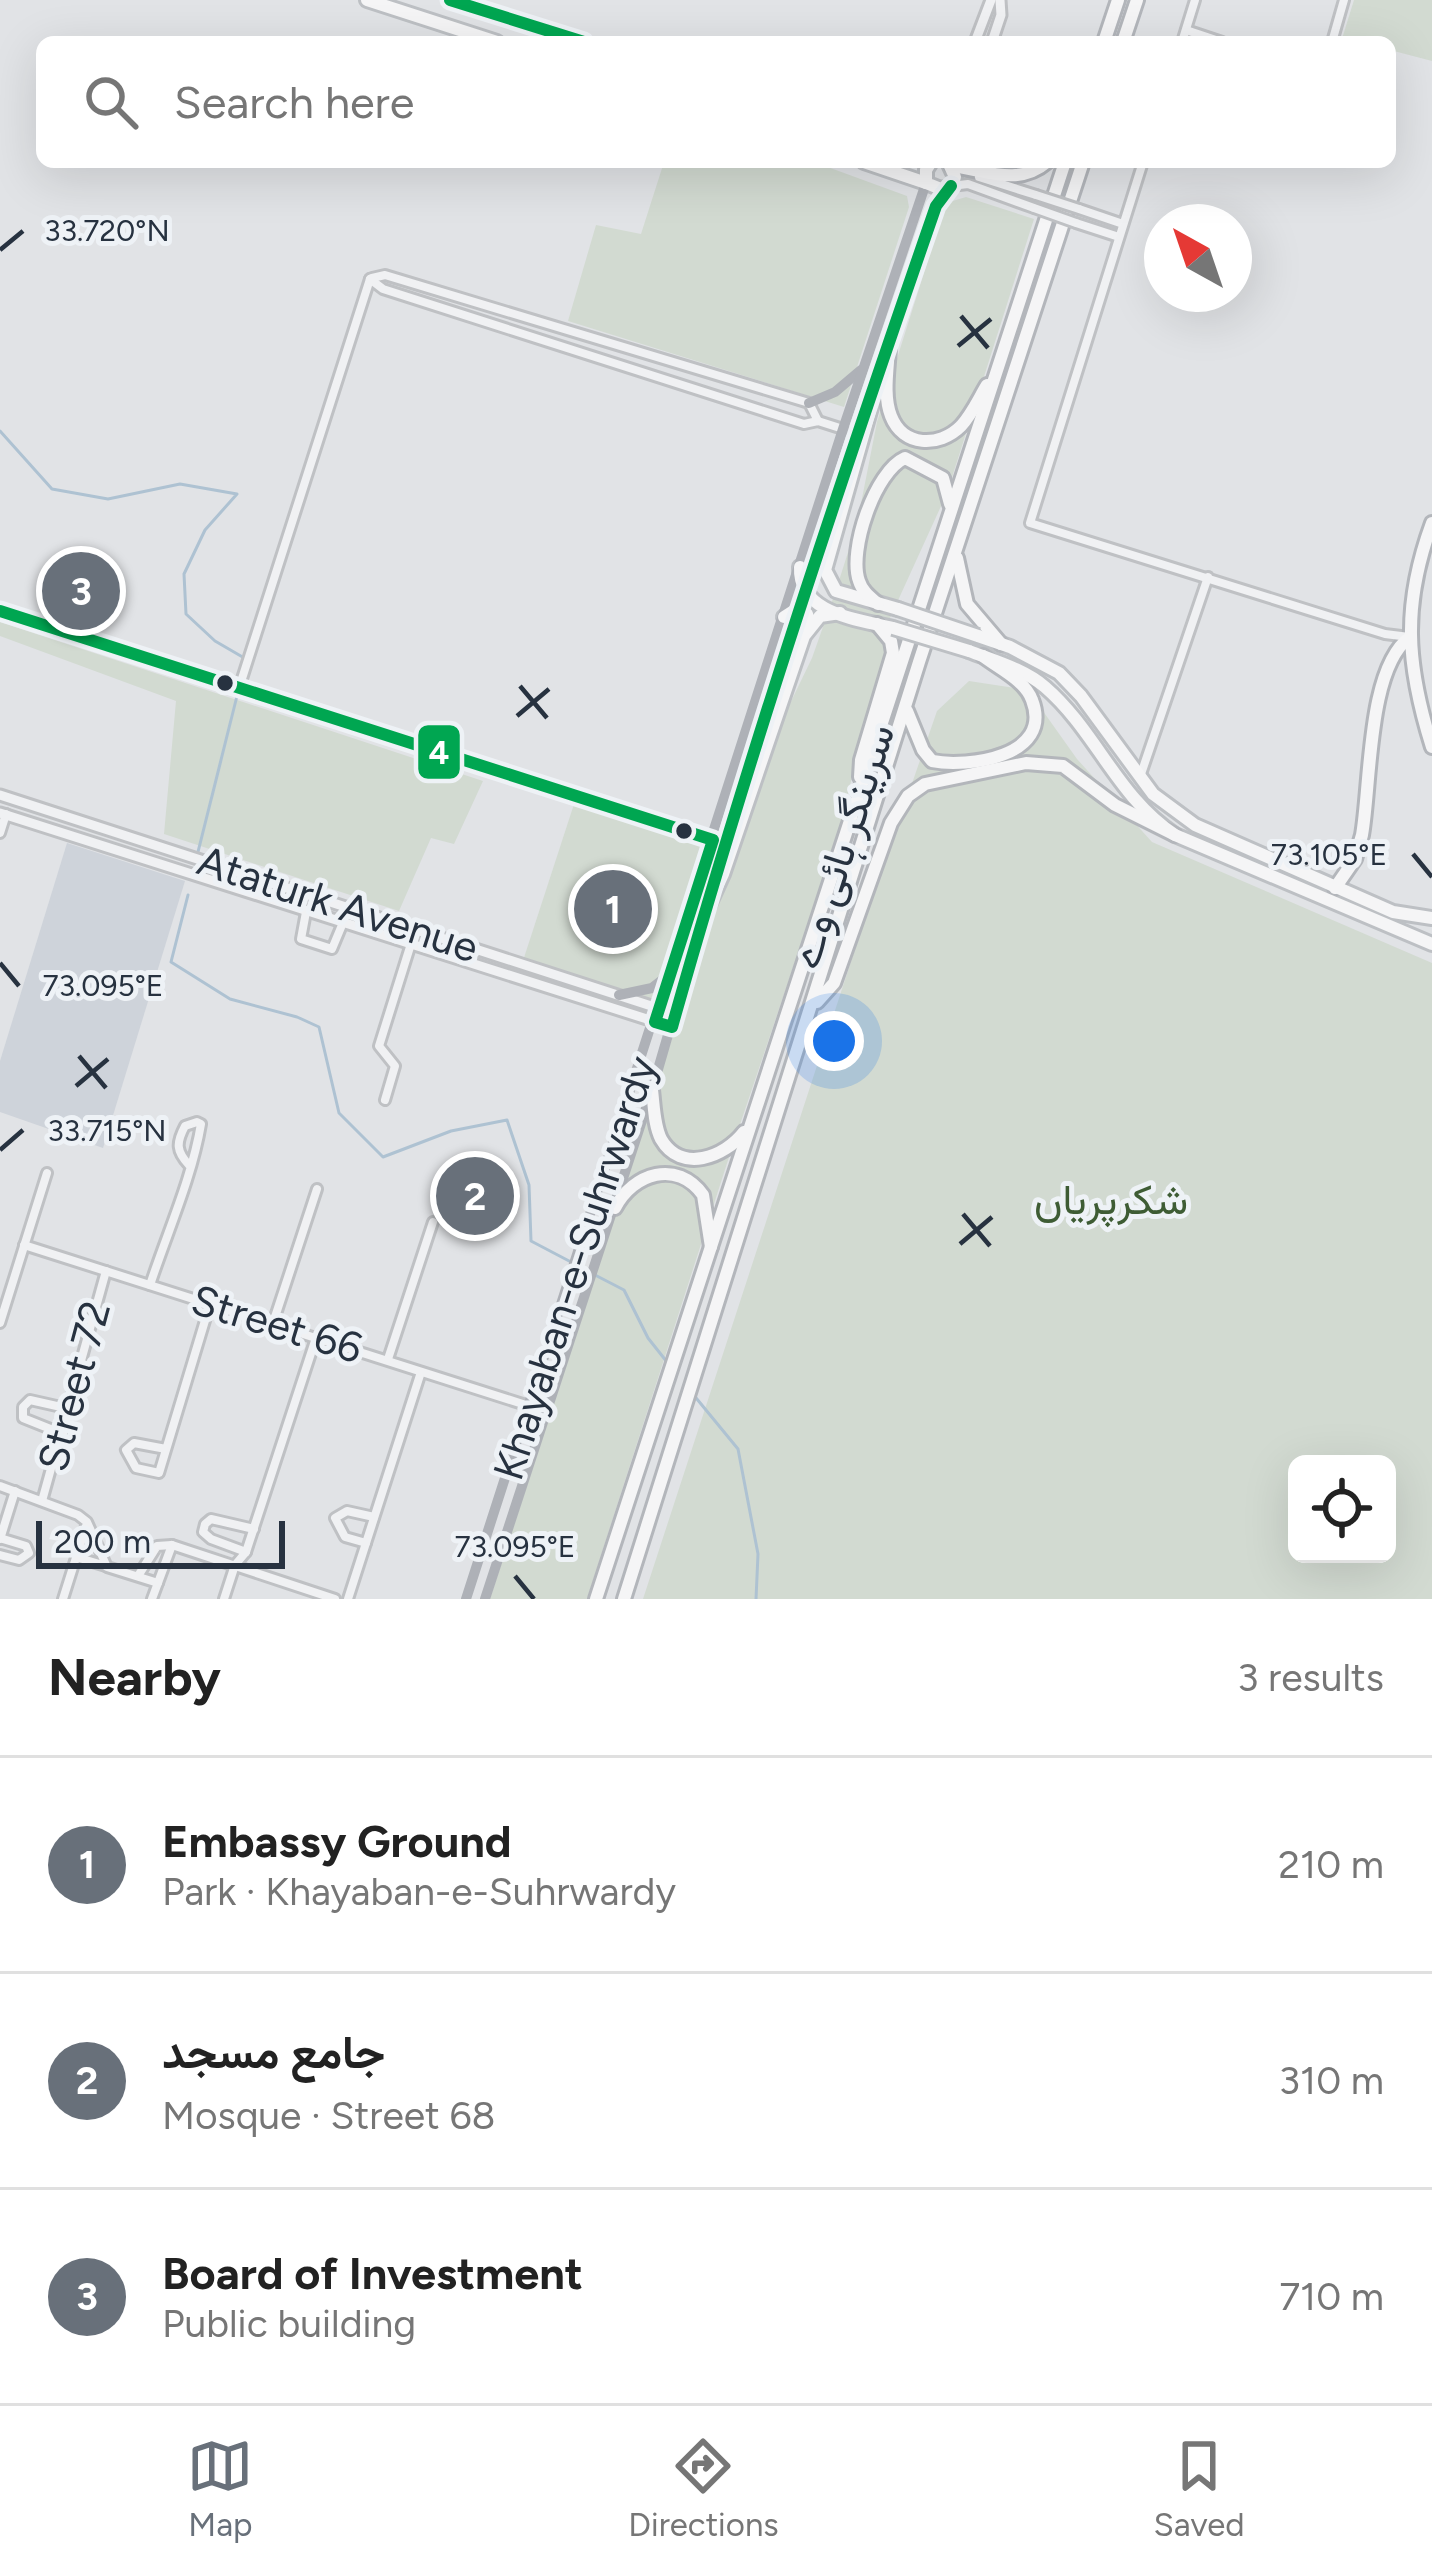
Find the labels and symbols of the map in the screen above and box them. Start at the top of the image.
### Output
north arrow [1144,204,1252,312]
text: 33.720°N [44,212,170,249]
pin: 3 [42,546,120,636]
unlabelled marker [214,672,236,694]
street label: سرینگر ہائی وے [778,717,907,975]
line badge: 4 [416,723,462,781]
text: 4 [429,733,449,772]
unlabelled marker [673,820,695,842]
street label: Ataturk Avenue [191,835,485,973]
text: 73.105°E [1271,836,1387,873]
pin: 1 [574,864,652,954]
text: 73.095°E [43,967,163,1004]
your location [804,1011,864,1071]
street label: Khayaban-e-Suhrwardy [482,1050,668,1486]
text: 33.715°N [48,1112,166,1149]
pin: 2 [436,1151,514,1241]
park label: شکرپریاں [1034,1174,1188,1228]
street label: Street 66 [186,1274,368,1374]
street label: Street 72 [27,1295,121,1477]
scale bar [36,1515,285,1568]
text: 73.095°E [455,1528,575,1565]

